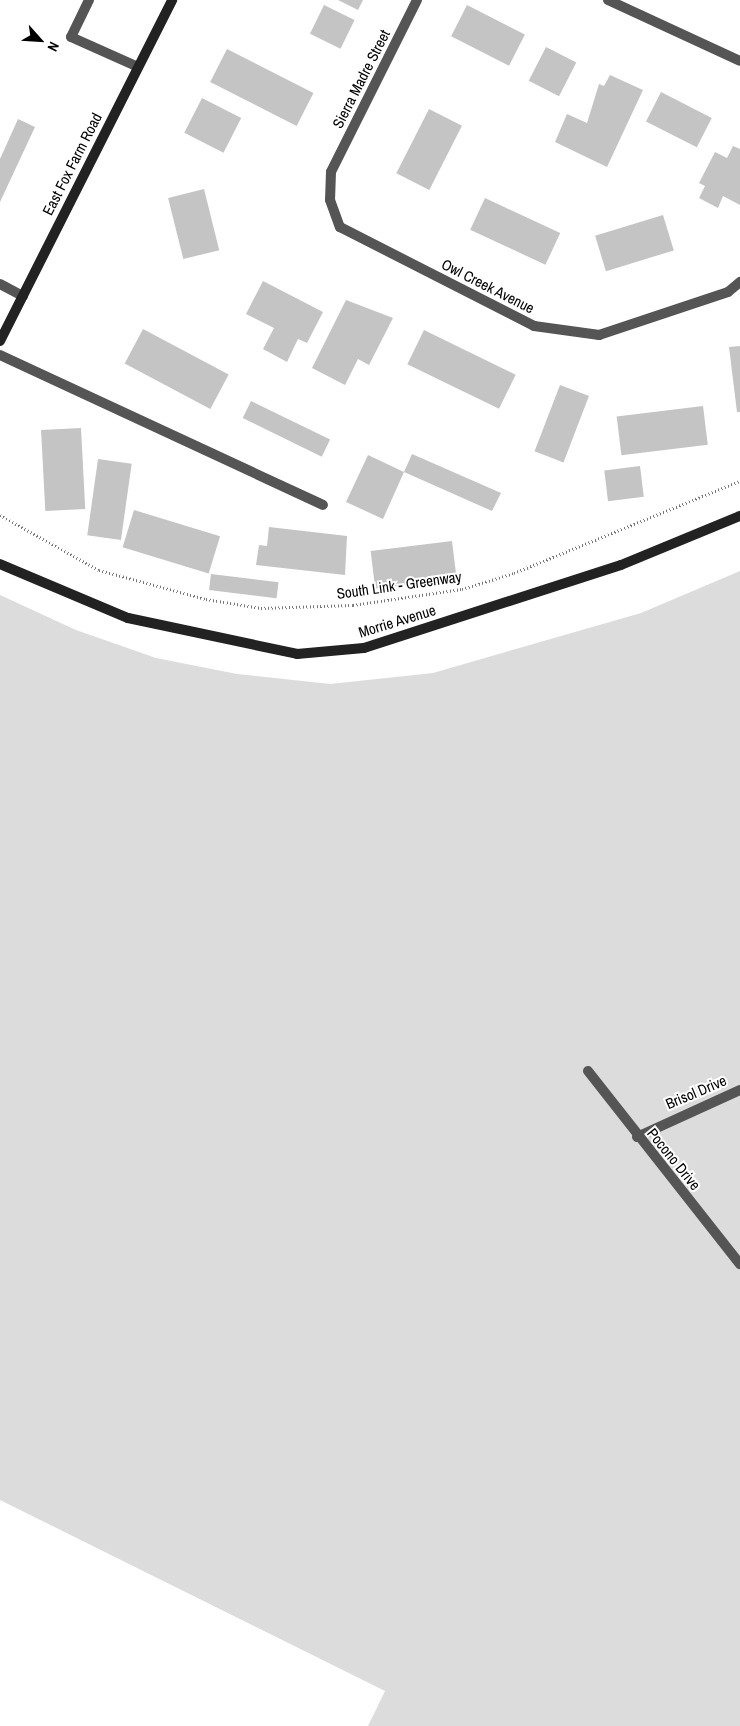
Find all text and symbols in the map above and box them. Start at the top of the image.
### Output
north arrow [15,15,65,65]
street label: Sierra Madre Street [328,27,394,131]
text: N [44,39,63,54]
street label: East Fox Farm Road [38,110,106,218]
street label: Owl Creek Avenue [438,255,538,317]
street label: South Link - Greenway [335,567,463,603]
street label: Morrie Avenue [356,601,438,641]
street label: Brisol Drive [663,1071,729,1113]
street label: Pocono Drive [644,1124,704,1194]

